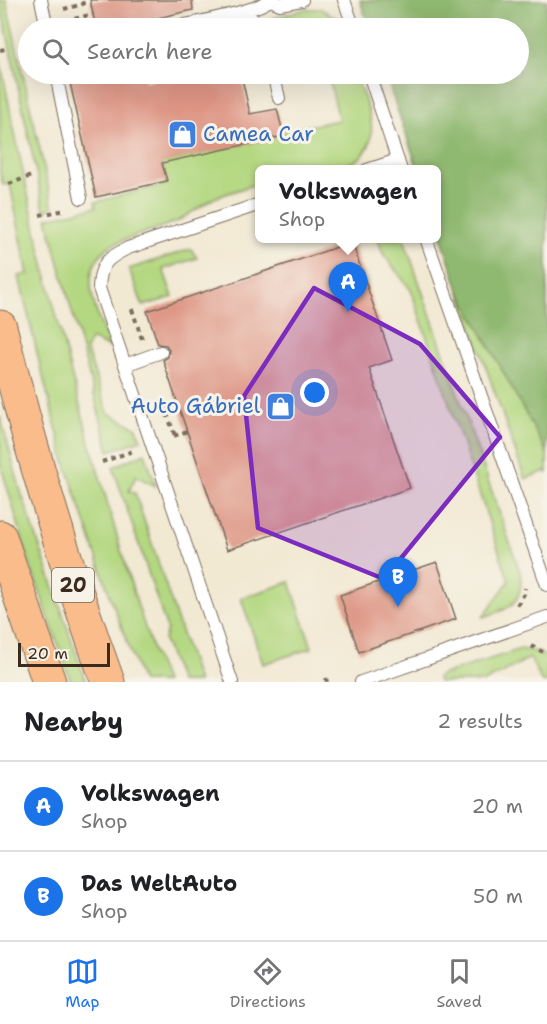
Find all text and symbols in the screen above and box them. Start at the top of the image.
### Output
search box [18,18,529,84]
icon: search [39,35,72,68]
text: Search here [87,37,213,66]
shop icon: Camea Car [166,118,198,150]
place label: Camea Car [203,120,314,148]
popup [255,165,441,243]
text: Volkswagen [279,177,417,206]
text: Shop [279,206,325,232]
pin: A [328,262,368,312]
your location [300,378,329,407]
shop icon: Auto Gábriel [265,390,297,422]
place label: Auto Gábriel [131,392,261,420]
pin: B [378,558,418,607]
road number: 20 [52,568,94,602]
scale bar [18,640,110,668]
text: 20 m [27,643,68,664]
text: Nearby [24,704,123,739]
text: 2 results [437,708,523,734]
text: Volkswagen [81,779,220,808]
text: A [36,793,51,819]
text: 20 m [472,793,523,819]
text: Shop [81,808,128,834]
text: Das WeltAuto [81,869,237,898]
text: B [37,883,50,909]
text: 50 m [473,883,523,909]
text: Shop [81,898,128,924]
tab: Map [65,955,99,1012]
tab: Directions [230,955,306,1012]
tab: Saved [436,955,482,1012]

